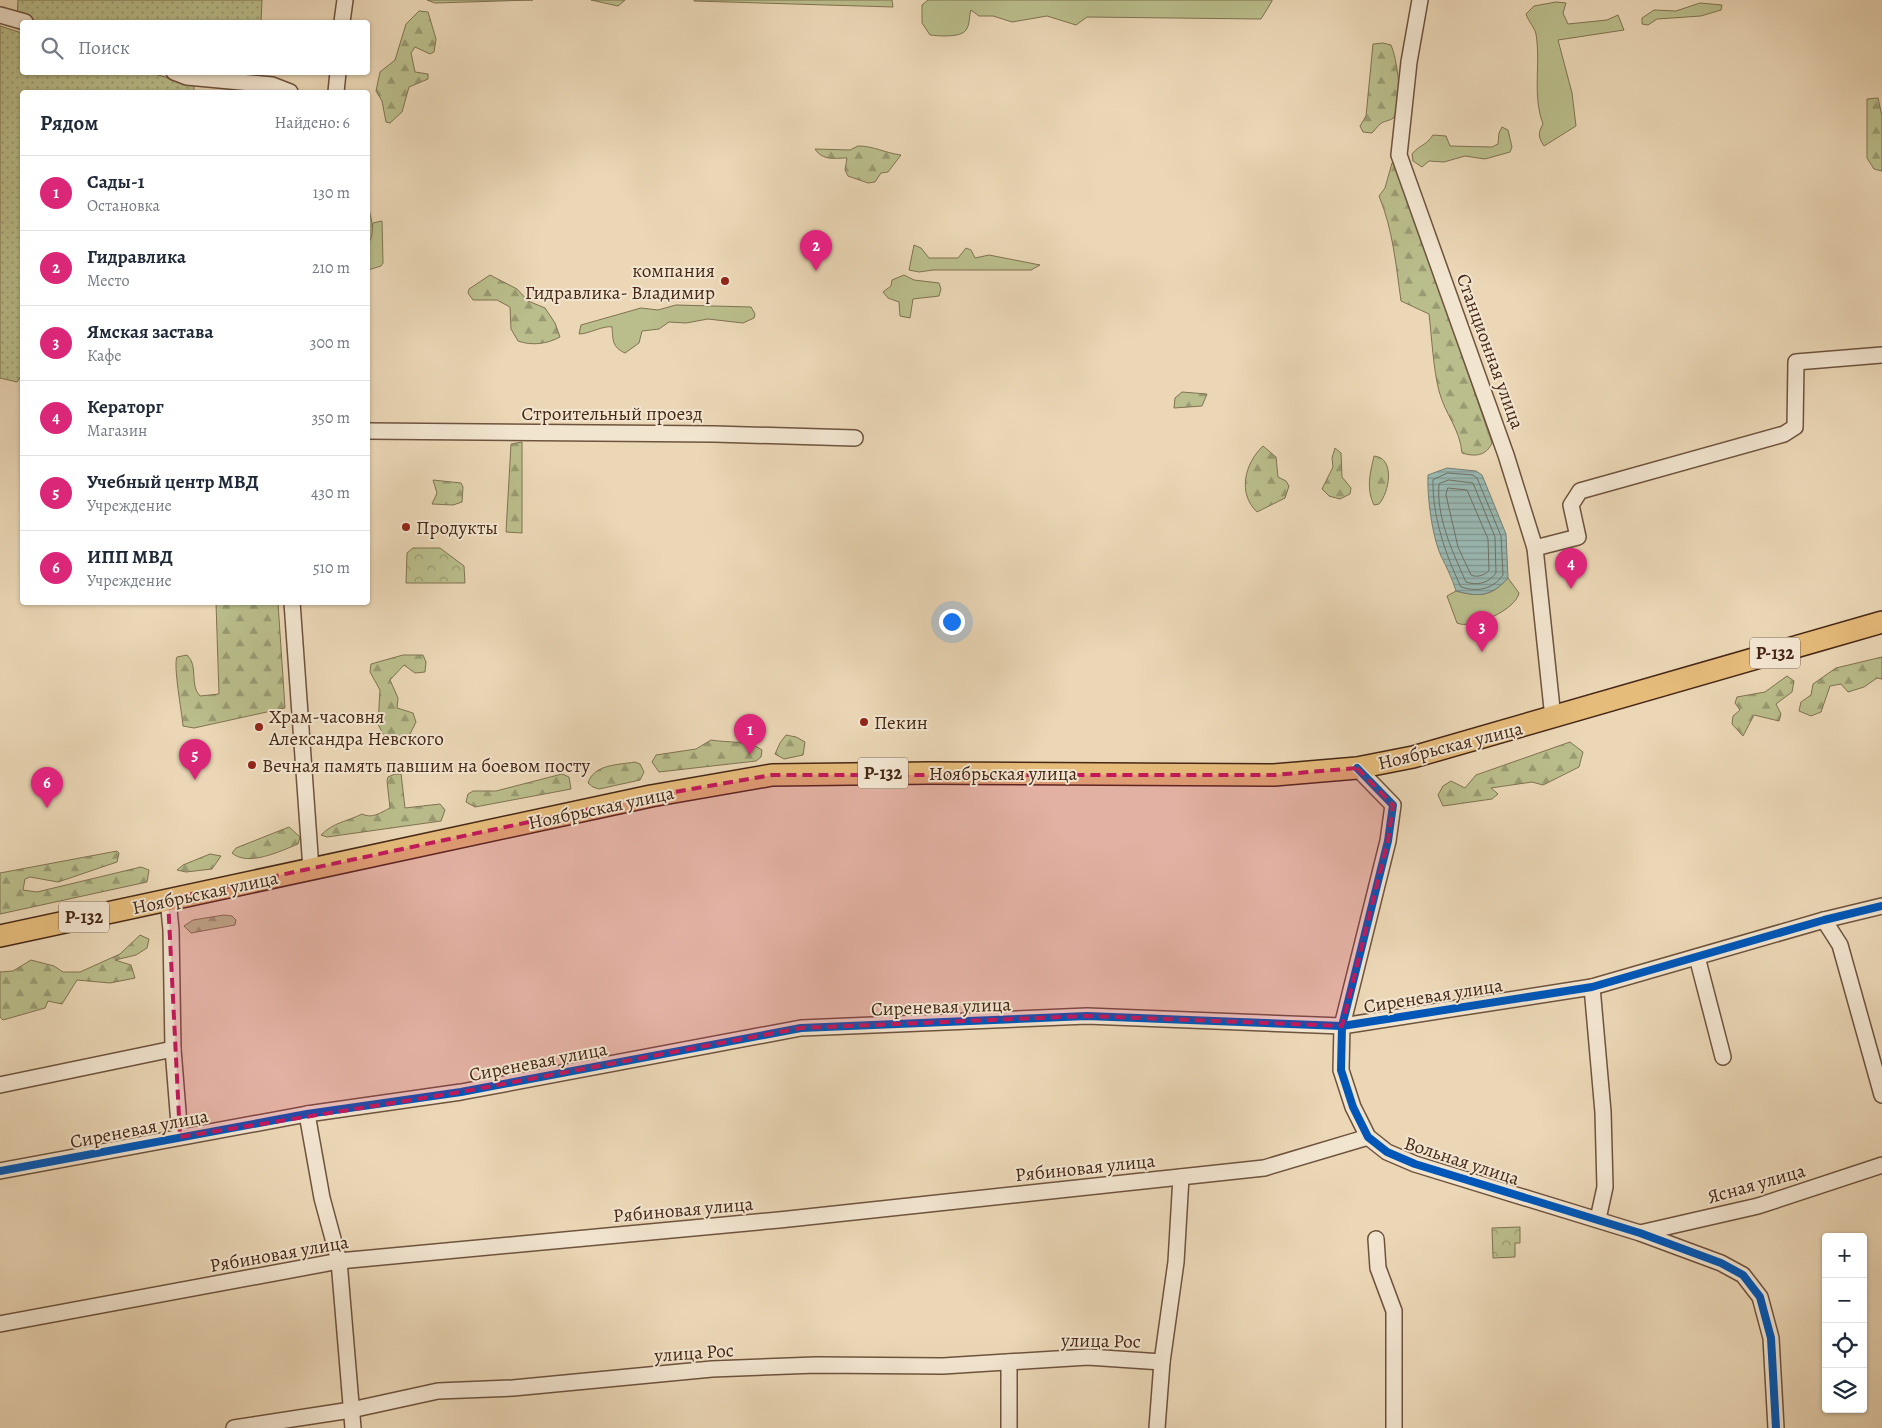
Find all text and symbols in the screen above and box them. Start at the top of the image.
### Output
search box [20,20,370,75]
icon: search [38,34,66,62]
text: Поиск [78,35,130,61]
text: Рядом [40,109,98,137]
text: Найдено: 6 [275,112,350,134]
text: Сады-1 [87,169,145,195]
text: 1 [53,182,59,204]
text: 130 m [313,182,350,204]
text: Остановка [87,195,160,217]
pin: 2 [800,230,832,271]
text: Гидравлика [87,244,186,270]
text: 2 [52,257,60,279]
text: 210 m [312,257,350,279]
place label: компания Гидравлика- Владимир [525,258,715,306]
text: Место [87,270,130,292]
street label: Станционная улица [1450,270,1530,433]
marker: компания Гидравлика- Владимир [719,275,731,287]
text: Ямская застава [87,319,213,345]
text: 3 [53,332,59,354]
text: 300 m [310,332,350,354]
text: Кафе [87,345,121,367]
text: Кераторг [87,394,164,420]
street label: Строительный проезд [521,401,703,427]
text: 4 [52,407,60,429]
text: 350 m [311,407,350,429]
text: Магазин [87,420,147,442]
text: Учебный центр МВД [87,469,259,495]
text: 5 [53,482,59,504]
text: 430 m [311,482,350,504]
text: Учреждение [87,495,172,517]
place label: Продукты [416,515,498,541]
marker: Продукты [400,521,412,533]
text: ИПП МВД [87,544,173,570]
pin: 4 [1555,548,1587,589]
text: 6 [52,557,60,579]
text: 510 m [313,557,350,579]
text: Учреждение [87,570,172,592]
your location [939,609,965,635]
pin: 3 [1466,611,1498,652]
road number: Р-132 [1750,638,1800,668]
place label: Храм-часовня Александра Невского [268,704,444,752]
place label: Пекин [874,710,928,736]
pin: 1 [734,714,766,755]
street label: Ноябрьская улица [1375,715,1526,777]
marker: Пекин [858,716,870,728]
marker: Храм-часовня Александра Невского [253,721,265,733]
pin: 5 [179,739,211,780]
place label: Вечная память павшим на боевом посту [262,753,590,779]
road number: Р-132 [858,758,908,788]
marker: Вечная память павшим на боевом посту [246,759,258,771]
street label: Ноябрьская улица [929,761,1078,787]
pin: 6 [31,767,63,808]
street label: Ноябрьская улица [526,780,677,836]
street label: Ноябрьская улица [130,865,281,921]
road number: Р-132 [59,902,109,932]
street label: Сиреневая улица [1362,972,1505,1020]
street label: Сиреневая улица [870,992,1012,1022]
street label: Сиреневая улица [467,1036,610,1088]
street label: Сиреневая улица [68,1103,211,1155]
street label: Вольная улица [1401,1130,1523,1192]
street label: Рябиновая улица [1014,1148,1157,1188]
street label: Ясная улица [1704,1158,1809,1210]
street label: Рябиновая улица [612,1191,755,1229]
street label: Рябиновая улица [208,1229,351,1279]
map controls [1822,1233,1867,1413]
button: + [1822,1233,1867,1278]
button: − [1822,1278,1867,1323]
button: locate [1822,1323,1867,1368]
street label: улица Рос [1060,1327,1141,1355]
street label: улица Рос [652,1337,735,1369]
button: layers [1822,1368,1867,1413]

